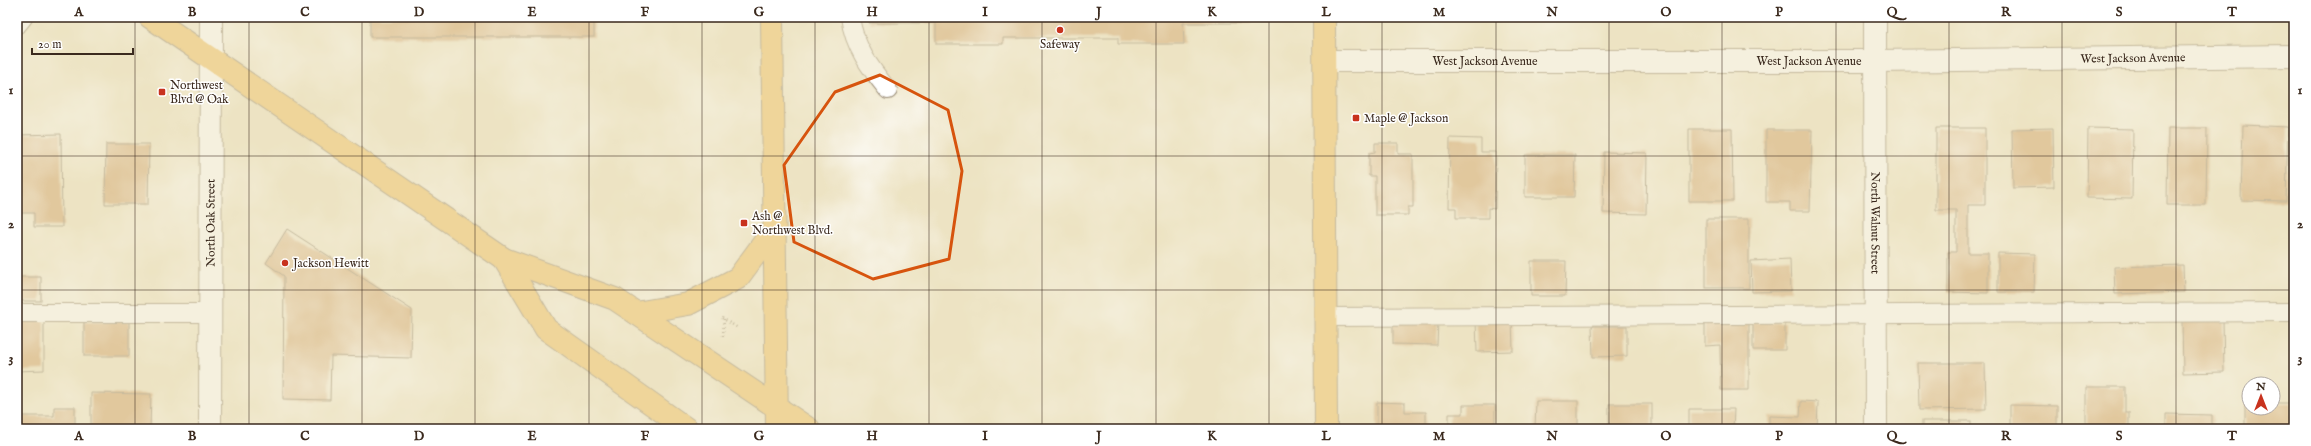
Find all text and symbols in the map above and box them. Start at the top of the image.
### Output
text: A [74,4,85,21]
text: B [188,4,197,21]
text: C [300,4,310,21]
text: D [414,4,425,21]
text: E [527,4,537,21]
text: F [641,4,650,21]
text: G [754,4,765,21]
text: H [866,4,878,21]
text: I [982,4,988,21]
text: J [1094,4,1102,21]
text: K [1207,4,1217,21]
text: L [1320,4,1331,21]
text: M [1433,4,1446,21]
text: N [1545,4,1558,21]
text: O [1661,4,1672,21]
text: P [1775,4,1783,21]
text: Q [1887,4,1907,21]
text: R [2001,4,2012,21]
text: S [2116,4,2123,21]
text: T [2226,4,2237,21]
marker: Safeway [1055,25,1065,35]
scale bar [32,30,133,56]
text: 20 m [38,37,61,52]
place label: Safeway [1040,37,1080,52]
street label: West Jackson Avenue [2080,50,2186,67]
street label: West Jackson Avenue [1432,54,1538,70]
street label: West Jackson Avenue [1756,54,1862,70]
place label: Northwest Blvd @ Oak [170,78,229,107]
text: 1 [9,82,14,99]
text: 1 [2298,82,2303,99]
marker: Northwest Blvd @ Oak [157,87,167,97]
place label: Maple @ Jackson [1364,111,1449,127]
marker: Maple @ Jackson [1351,113,1361,123]
street label: North Walnut Street [1867,172,1883,274]
street label: North Oak Street [203,179,219,267]
place label: Ash @ Northwest Blvd. [751,209,833,238]
text: 2 [8,216,14,233]
text: 2 [2297,216,2303,233]
marker: Ash @ Northwest Blvd. [739,218,749,228]
place label: Jackson Hewitt [291,256,369,272]
marker: Jackson Hewitt [280,258,290,268]
text: 3 [9,350,14,367]
text: 3 [2298,350,2303,367]
north arrow [2241,376,2281,416]
text: N [2255,380,2266,394]
text: A [74,428,85,445]
text: B [188,428,197,445]
text: C [300,428,310,445]
text: D [414,428,425,445]
text: E [527,428,537,445]
text: F [641,428,650,445]
text: G [754,428,765,445]
text: H [866,428,878,445]
text: I [982,428,988,445]
text: J [1094,428,1102,445]
text: K [1207,428,1217,445]
text: L [1320,428,1331,445]
text: M [1433,428,1446,445]
text: N [1545,428,1558,445]
text: O [1661,428,1672,445]
text: P [1775,428,1783,445]
text: Q [1887,428,1907,445]
text: R [2001,428,2012,445]
text: S [2116,428,2123,445]
text: T [2226,428,2237,445]

